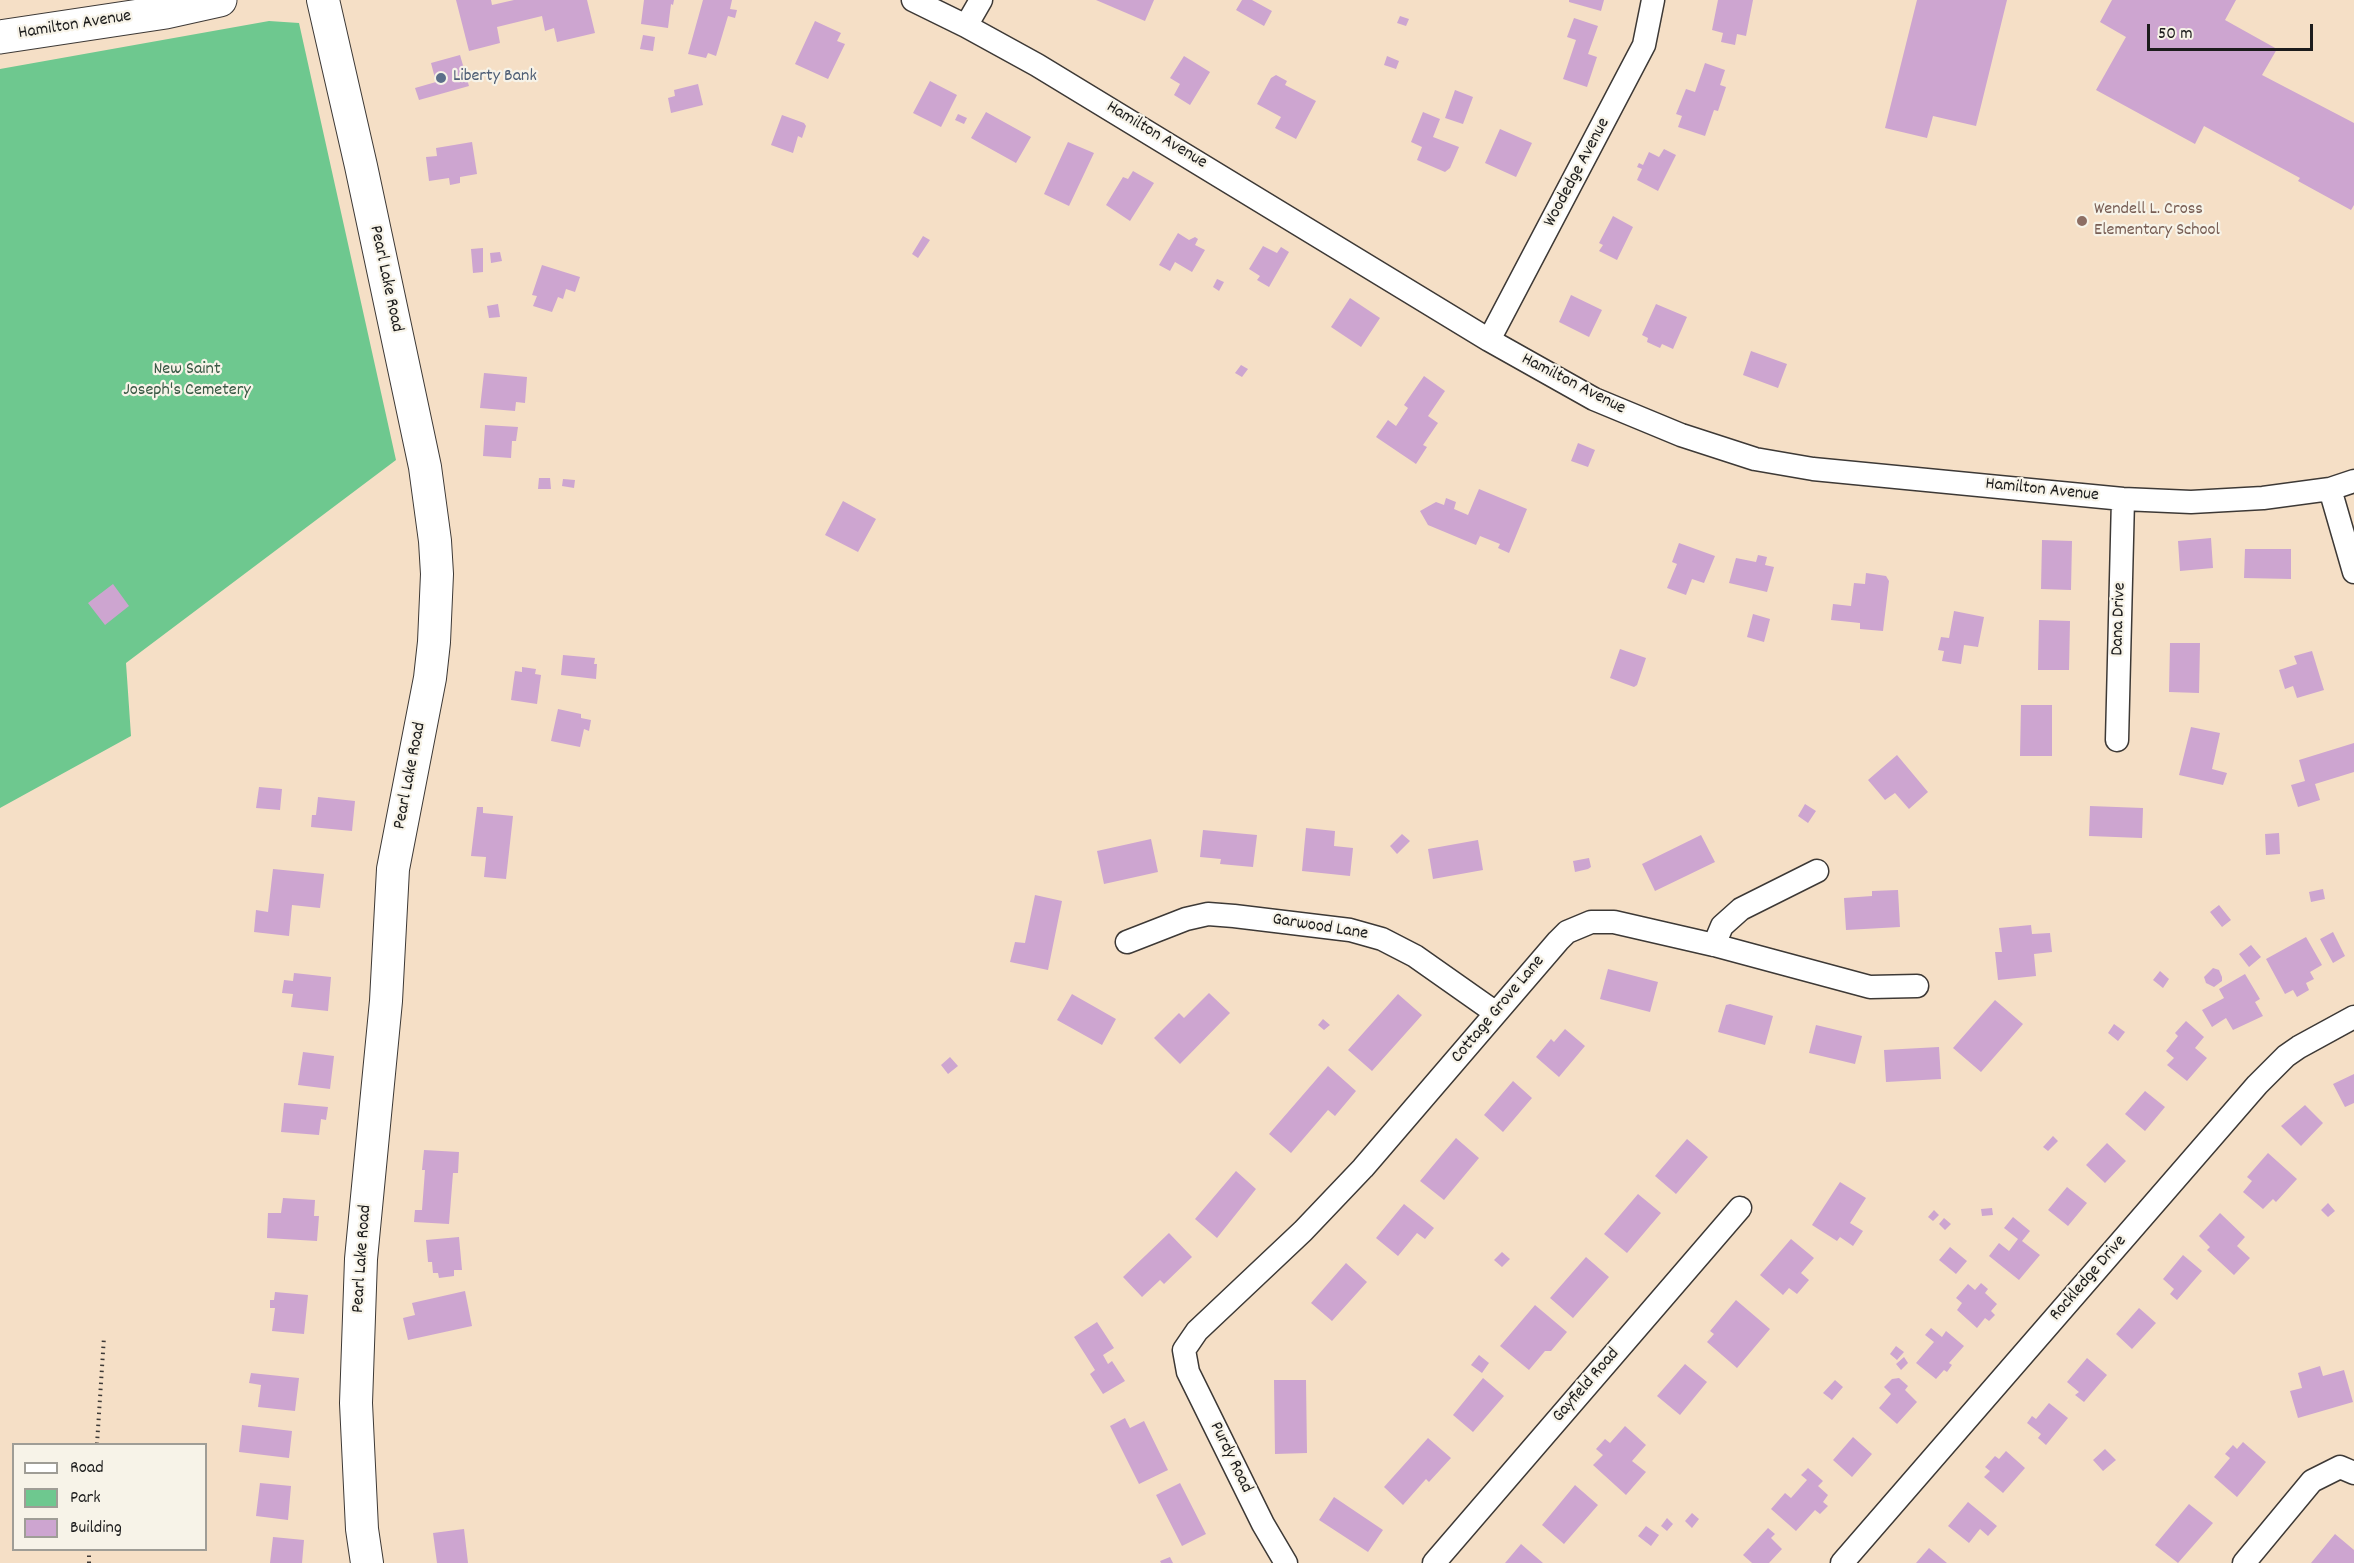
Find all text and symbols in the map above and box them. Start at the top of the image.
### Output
street label: Hamilton Avenue [17,6,133,46]
scale bar [2150,12,2316,50]
text: 50 m [2158,22,2193,47]
place label: Liberty Bank [453,67,537,89]
marker: Liberty Bank [434,71,448,85]
street label: Hamilton Avenue [1102,97,1210,175]
street label: Woodedge Avenue [1540,115,1616,231]
place label: Wendell L. Cross Elementary School [2094,200,2220,242]
marker: Wendell L. Cross Elementary School [2075,214,2089,228]
street label: Pearl Lake Road [363,224,407,334]
street label: Hamilton Avenue [1517,350,1629,420]
park label: New Saint Joseph's Cemetery [123,360,251,403]
street label: Hamilton Avenue [1984,474,2100,508]
street label: Dana Drive [2108,582,2132,656]
street label: Pearl Lake Road [390,721,432,831]
street label: Garwood Lane [1271,910,1369,946]
street label: Cottage Grove Lane [1448,952,1550,1068]
street label: Pearl Lake Road [348,1204,378,1314]
street label: Rockledge Drive [2046,1232,2132,1326]
street label: Gayfield Road [1549,1344,1625,1428]
street label: Purdy Road [1204,1419,1256,1497]
legend [12,1443,207,1551]
text: Road [70,1456,104,1481]
text: Park [70,1486,101,1511]
text: Building [70,1516,122,1541]

